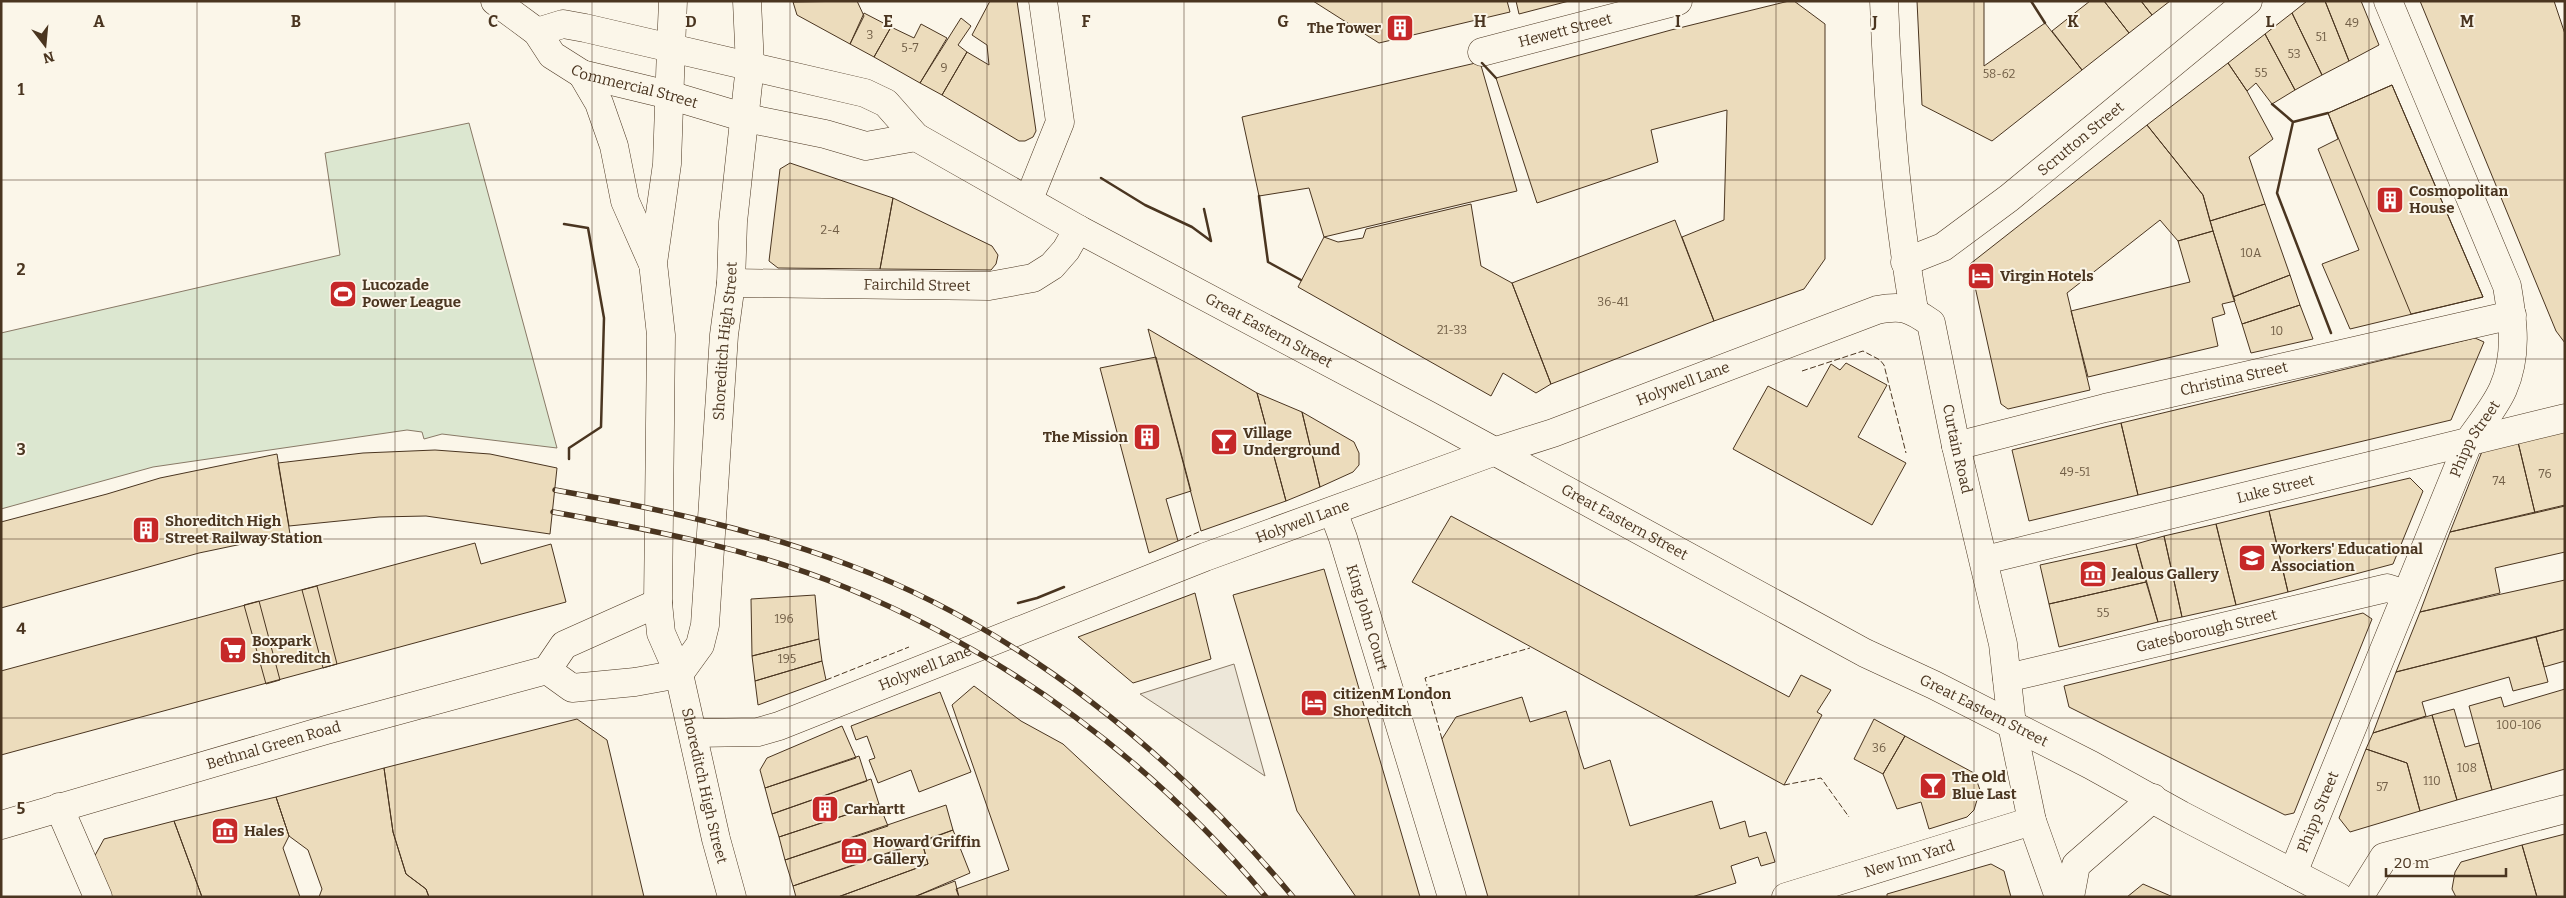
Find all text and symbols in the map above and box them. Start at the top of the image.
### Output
street label: Hewett Street [1517,9,1614,51]
text: A [93,12,105,31]
text: B [291,12,301,31]
text: C [488,12,498,31]
text: D [685,12,697,31]
text: E [883,12,893,31]
text: F [1082,12,1091,31]
text: G [1277,12,1289,31]
text: H [1474,12,1487,31]
text: I [1675,12,1681,31]
text: J [1871,12,1878,31]
text: K [2067,12,2079,31]
text: L [2266,12,2275,31]
text: M [2460,12,2474,31]
building icon: The Tower [1385,13,1415,43]
house number: 49 [2345,16,2359,30]
place label: The Tower [1307,19,1381,37]
north arrow [20,20,70,70]
house number: 3 [867,28,874,42]
house number: 51 [2315,30,2327,44]
house number: 5-7 [901,41,919,55]
text: N [41,47,56,67]
house number: 53 [2288,47,2301,61]
street label: Commercial Street [567,60,701,112]
house number: 9 [940,61,948,75]
house number: 55 [2255,66,2267,80]
house number: 58-62 [1983,67,2015,81]
text: 1 [18,80,25,99]
street label: Scrutton Street [2034,98,2128,180]
place label: Cosmopolitan House [2409,182,2509,217]
building icon: Cosmopolitan House [2375,185,2405,215]
house number: 2-4 [820,223,840,237]
house number: 10A [2240,246,2262,260]
text: 2 [16,260,26,279]
street label: Shoreditch High Street [709,261,741,421]
hotel icon: Virgin Hotels [1966,261,1996,291]
place label: Virgin Hotels [2000,267,2094,285]
place label: Lucozade Power League [362,276,461,311]
street label: Fairchild Street [863,276,971,295]
sports icon: Lucozade Power League [328,279,358,309]
street label: Great Eastern Street [1202,289,1336,372]
house number: 36-41 [1597,295,1629,309]
house number: 21-33 [1437,323,1467,337]
house number: 10 [2271,324,2283,338]
street label: Christina Street [2178,357,2290,400]
street label: Holywell Lane [1634,358,1732,410]
street label: Phipp Street [2446,397,2504,480]
street label: Curtain Road [1939,403,1976,495]
building icon: The Mission [1132,422,1162,452]
place label: Village Underground [1243,424,1340,459]
bar icon: Village Underground [1209,427,1239,457]
place label: The Mission [1043,428,1128,446]
text: 3 [16,440,26,459]
house number: 49-51 [2060,465,2090,479]
house number: 76 [2539,467,2551,481]
street label: Luke Street [2235,471,2316,507]
house number: 74 [2493,474,2505,488]
street label: Great Eastern Street [1558,480,1691,564]
street label: Holywell Lane [1253,496,1352,547]
place label: Shoreditch High Street Railway Station [165,512,323,547]
building icon: Shoreditch High Street Railway Station [131,515,161,545]
place label: Workers' Educational Association [2271,540,2423,575]
school or university icon: Workers' Educational Association [2237,543,2267,573]
museum icon: Jealous Gallery [2078,559,2108,589]
street label: King John Court [1343,562,1392,674]
place label: Jealous Gallery [2111,565,2219,583]
street label: Gatesborough Street [2134,605,2279,656]
house number: 55 [2097,606,2109,620]
house number: 196 [775,612,793,626]
text: 4 [16,619,26,638]
place label: Boxpark Shoreditch [252,632,331,667]
supermarket icon: Boxpark Shoreditch [218,635,248,665]
street label: Holywell Lane [876,642,974,695]
house number: 195 [778,652,796,666]
street label: Great Eastern Street [1917,671,2052,751]
place label: citizenM London Shoreditch [1333,685,1452,720]
hotel icon: citizenM London Shoreditch [1299,688,1329,718]
street label: Shoreditch High Street [678,706,732,866]
street label: Bethnal Green Road [204,717,343,773]
house number: 100-106 [2497,718,2541,732]
house number: 36 [1872,741,1886,755]
house number: 108 [2457,761,2477,775]
place label: The Old Blue Last [1952,768,2017,803]
street label: Phipp Street [2293,768,2343,855]
bar icon: The Old Blue Last [1918,771,1948,801]
house number: 110 [2423,774,2441,788]
house number: 57 [2376,780,2388,794]
building icon: Carhartt [810,794,840,824]
text: 5 [17,799,26,818]
place label: Carhartt [844,800,905,818]
museum icon: Hales [210,816,240,846]
place label: Hales [244,822,284,840]
place label: Howard Griffin Gallery [873,833,981,868]
museum icon: Howard Griffin Gallery [839,836,869,866]
street label: New Inn Yard [1862,836,1957,881]
scale bar [2386,846,2506,878]
text: 20 m [2394,854,2430,872]

